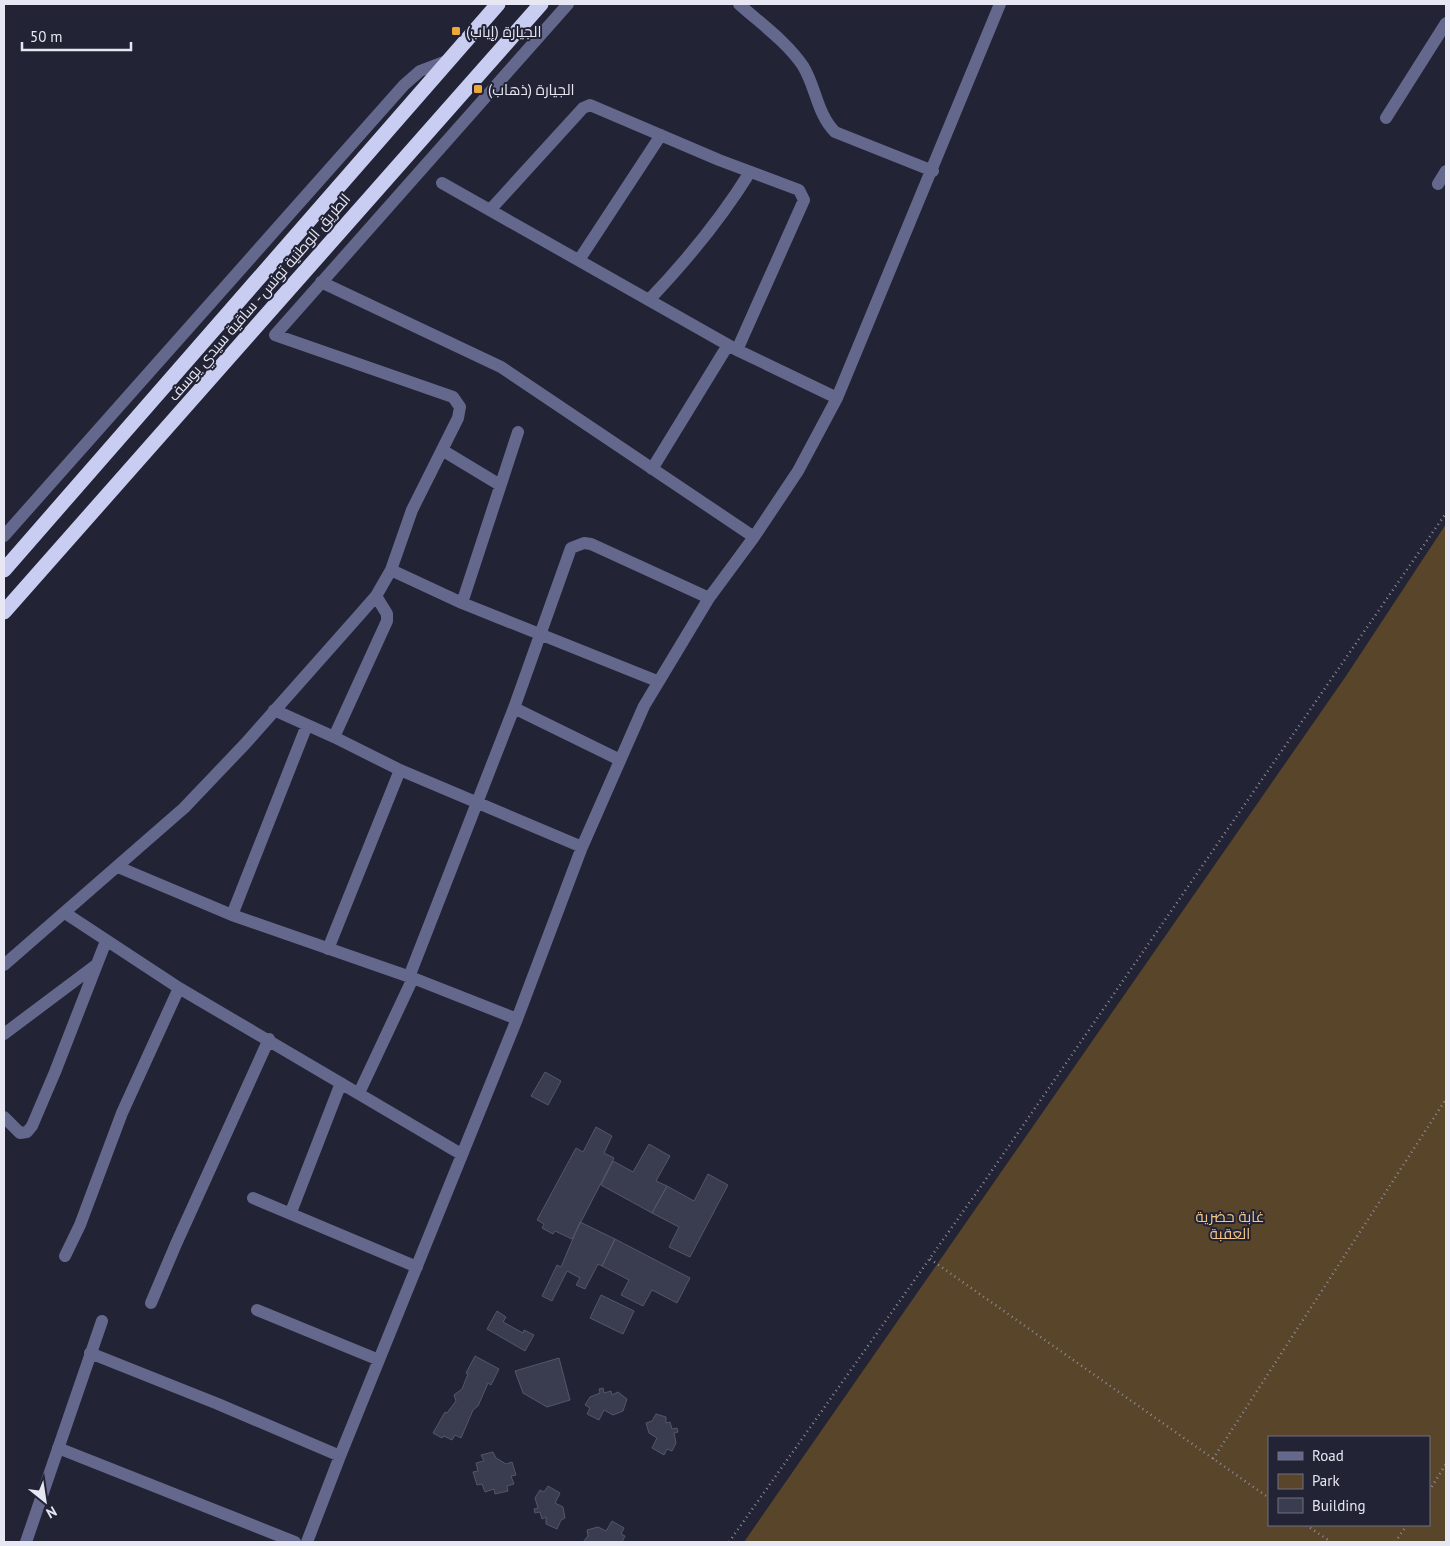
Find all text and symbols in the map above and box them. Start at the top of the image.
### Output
scale bar [22,20,131,52]
place label: الجيارة (إياب) [466,22,541,41]
marker: الجيارة (إياب) [450,25,462,37]
text: 50 m [30,27,63,46]
place label: الجيارة (ذهاب) [488,80,575,99]
marker: الجيارة (ذهاب) [472,83,484,95]
street label: الطريق الوطنية تونس - ساقية سيدي يوسف [164,189,357,407]
park label: غابة حضرية العقبة [1196,1207,1264,1243]
legend [1268,1436,1430,1526]
text: Road [1312,1446,1344,1465]
text: Park [1312,1471,1340,1490]
north arrow [20,1476,70,1526]
text: Building [1312,1496,1366,1515]
text: N [43,1502,60,1522]

